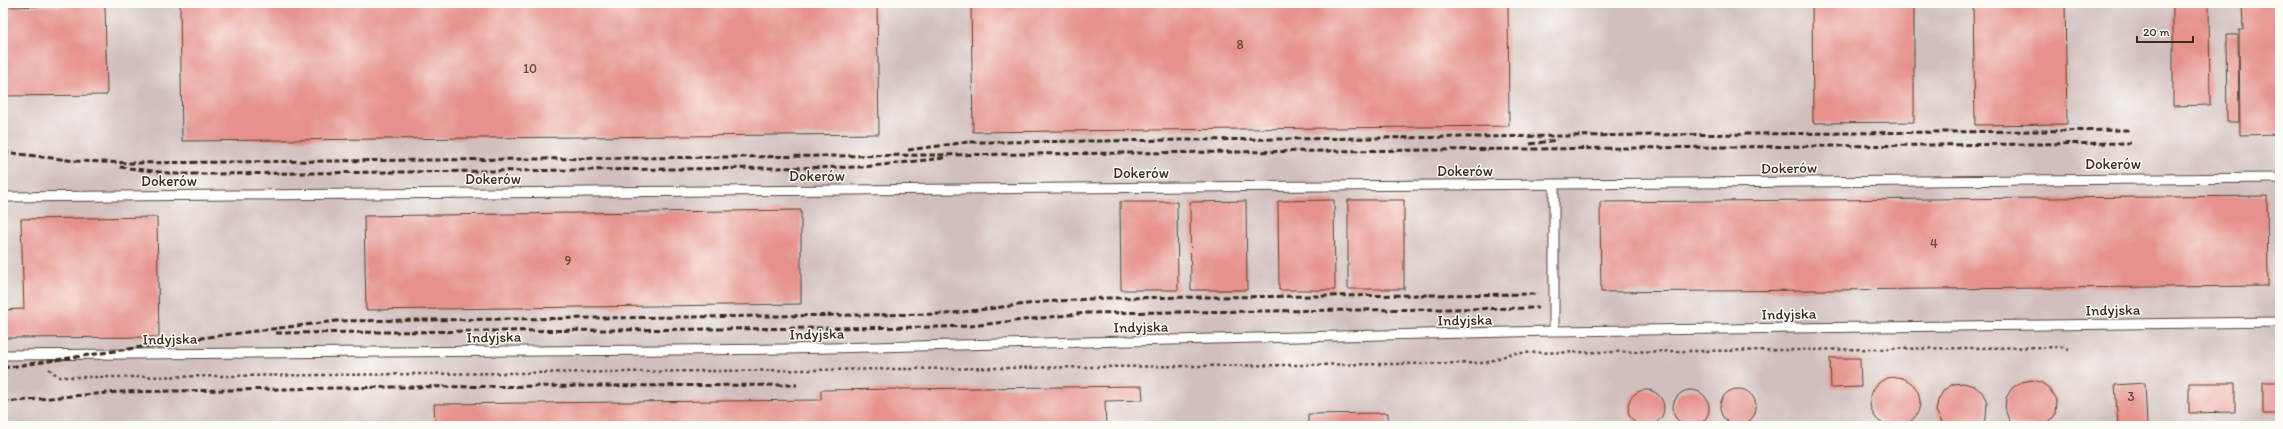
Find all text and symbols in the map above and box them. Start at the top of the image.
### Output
scale bar [2137,18,2193,44]
text: 20 m [2143,25,2170,39]
house number: 8 [1236,37,1244,52]
house number: 10 [523,61,537,76]
street label: Dokerów [2085,155,2141,173]
street label: Dokerów [1761,159,1817,177]
street label: Dokerów [1437,162,1493,180]
street label: Dokerów [1113,164,1169,182]
street label: Dokerów [789,167,845,185]
street label: Dokerów [465,170,521,188]
street label: Dokerów [141,172,197,190]
house number: 4 [1930,236,1938,251]
house number: 9 [565,253,572,268]
street label: Indyjska [2085,301,2141,319]
street label: Indyjska [1761,305,1817,323]
street label: Indyjska [1437,311,1493,329]
street label: Indyjska [1113,318,1169,336]
street label: Indyjska [789,325,845,343]
street label: Indyjska [466,328,522,346]
street label: Indyjska [142,330,198,348]
house number: 3 [2127,389,2135,404]

